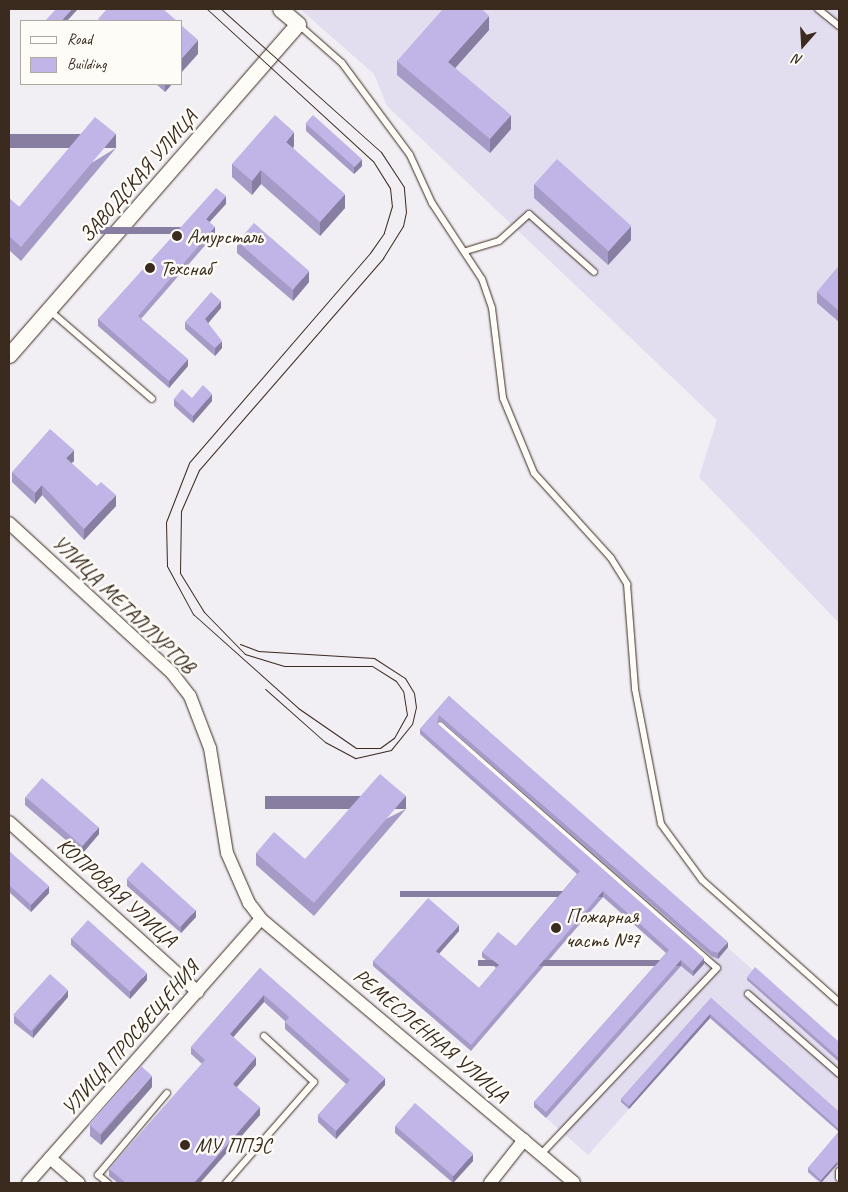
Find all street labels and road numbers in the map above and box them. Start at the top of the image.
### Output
street label: ЗАВОДСКАЯ УЛИЦА [74,105,202,247]
street label: УЛИЦА МЕТАЛЛУРГОВ [47,529,201,679]
street label: КОПРОВАЯ УЛИЦА [52,832,182,952]
street label: УЛИЦА ПРОСВЕЩЕНИЯ [56,955,204,1121]
street label: РЕМЕСЛЕННАЯ УЛИЦА [349,963,513,1107]

